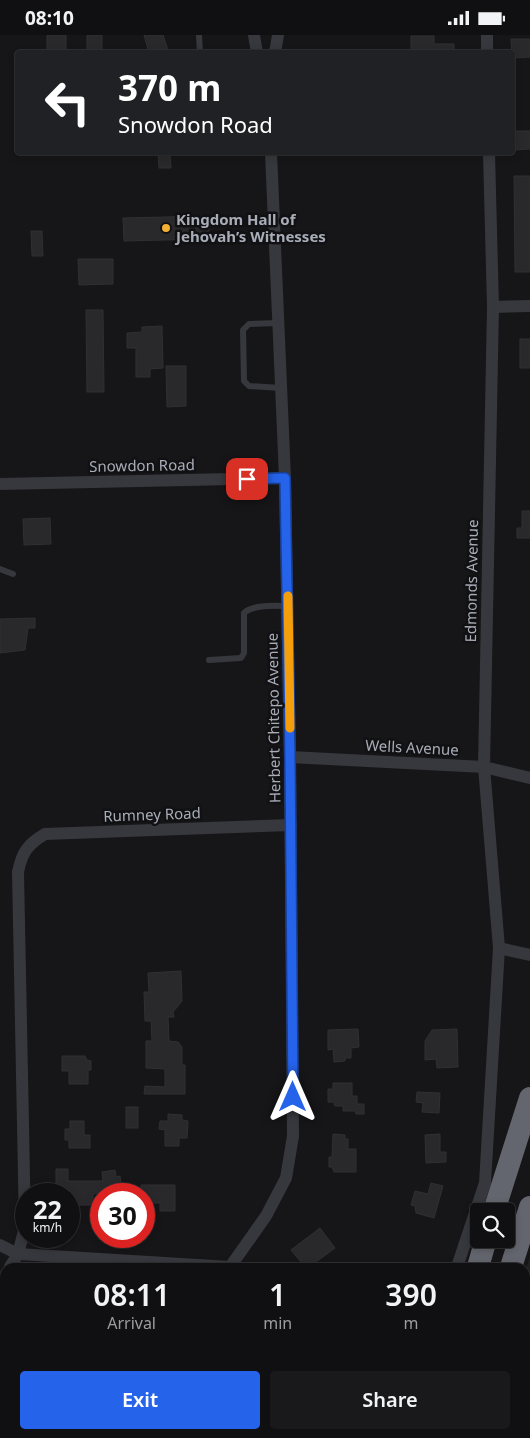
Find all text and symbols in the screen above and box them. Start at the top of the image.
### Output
text: 08:10 [25,5,74,31]
text: 370 m [118,64,221,111]
icon: left [35,70,100,135]
text: Snowdon Road [118,109,273,139]
place label: Kingdom Hall of Jehovah’s Witnesses [174,209,326,246]
marker: Kingdom Hall of Jehovah’s Witnesses [160,222,172,234]
street label: Snowdon Road [89,454,195,476]
pin [226,458,268,500]
icon: arrive [233,465,261,493]
street label: Edmonds Avenue [460,519,482,643]
street label: Herbert Chitepo Avenue [262,633,284,803]
street label: Wells Avenue [365,735,459,759]
street label: Rumney Road [103,802,201,826]
position arrow [266,1070,318,1122]
speed limit sign: 30 [90,1183,155,1248]
text: 22 [33,1192,62,1226]
map controls [470,1203,515,1248]
button: search [470,1203,515,1248]
text: km/h [33,1219,62,1236]
text: 08:11 [93,1274,170,1315]
text: 1 [269,1274,286,1315]
text: 390 [385,1274,437,1315]
text: Arrival [107,1312,156,1334]
text: min [263,1312,292,1334]
text: m [404,1312,419,1334]
button: Exit [20,1371,260,1429]
button: Share [270,1371,510,1429]

